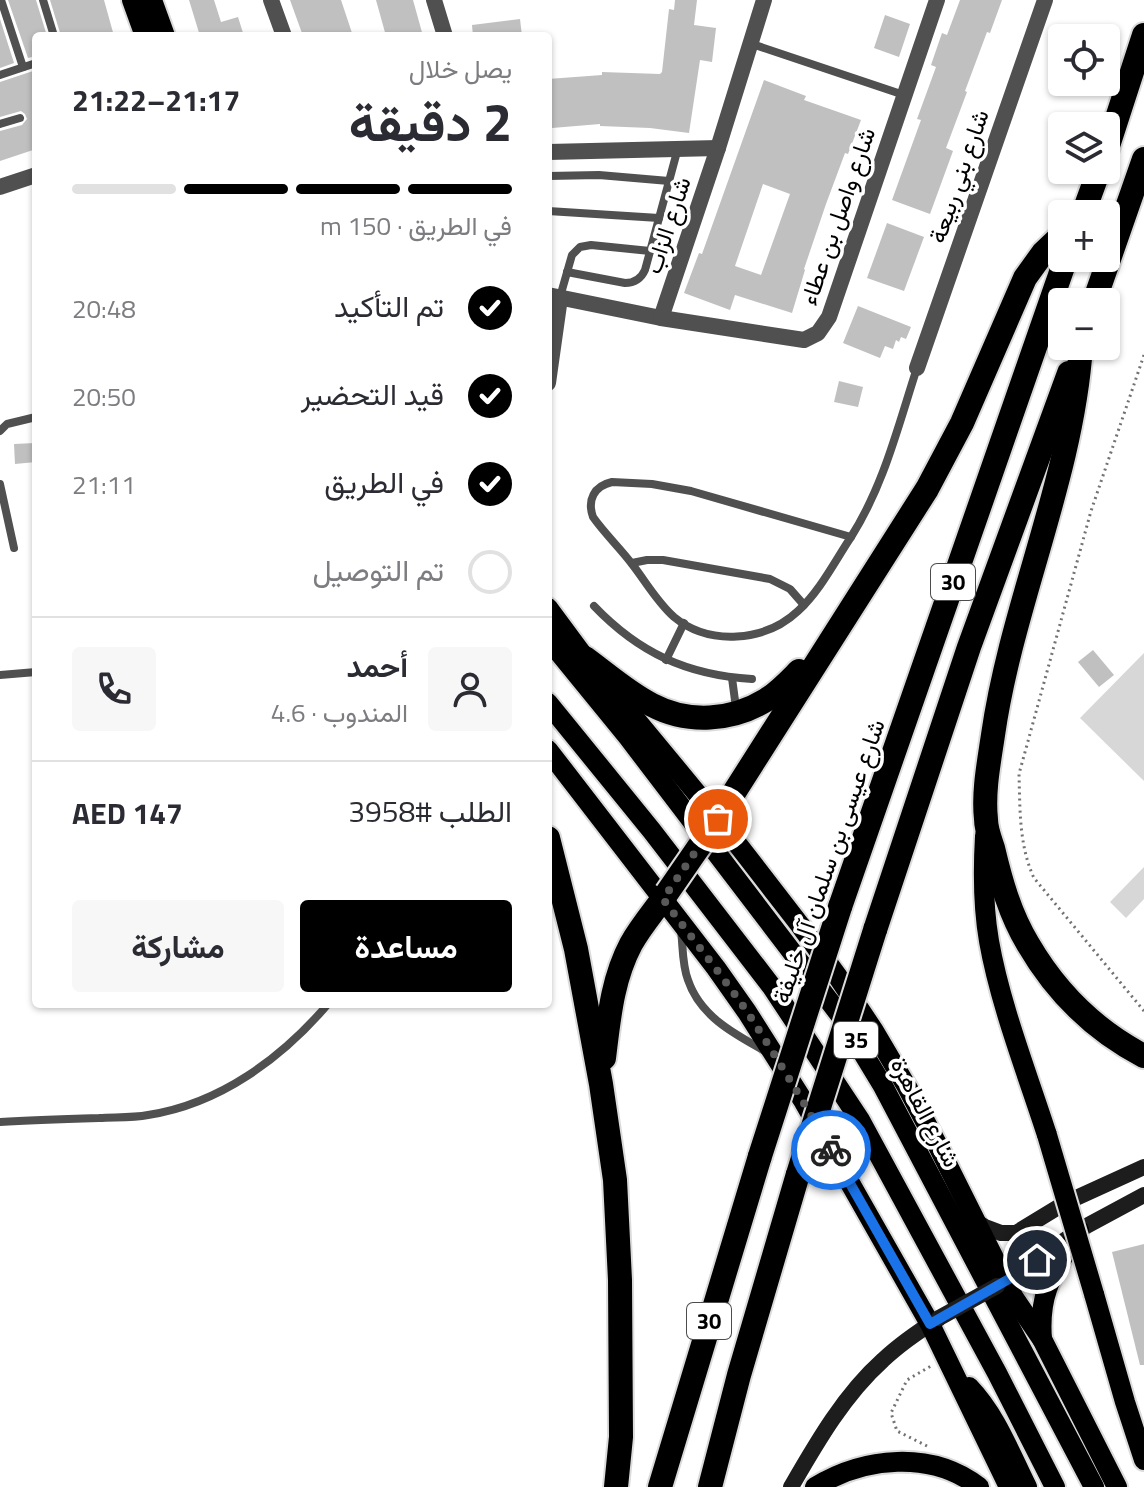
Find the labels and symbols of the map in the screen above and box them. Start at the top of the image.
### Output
street label: شارع بني ربيعة [918,104,1000,248]
street label: شارع واصل بن عطاء [790,122,884,310]
street label: شارع الزاب [634,172,700,278]
road number: 30 [931,564,975,600]
street label: شارع عيسى بن سلمان آل خليفة [762,714,894,1008]
pin [684,785,752,853]
road number: 35 [834,1022,878,1058]
street label: شارع القاهرة [882,1051,970,1173]
courier [791,1110,871,1190]
pin [1003,1226,1071,1294]
road number: 30 [687,1303,731,1339]

